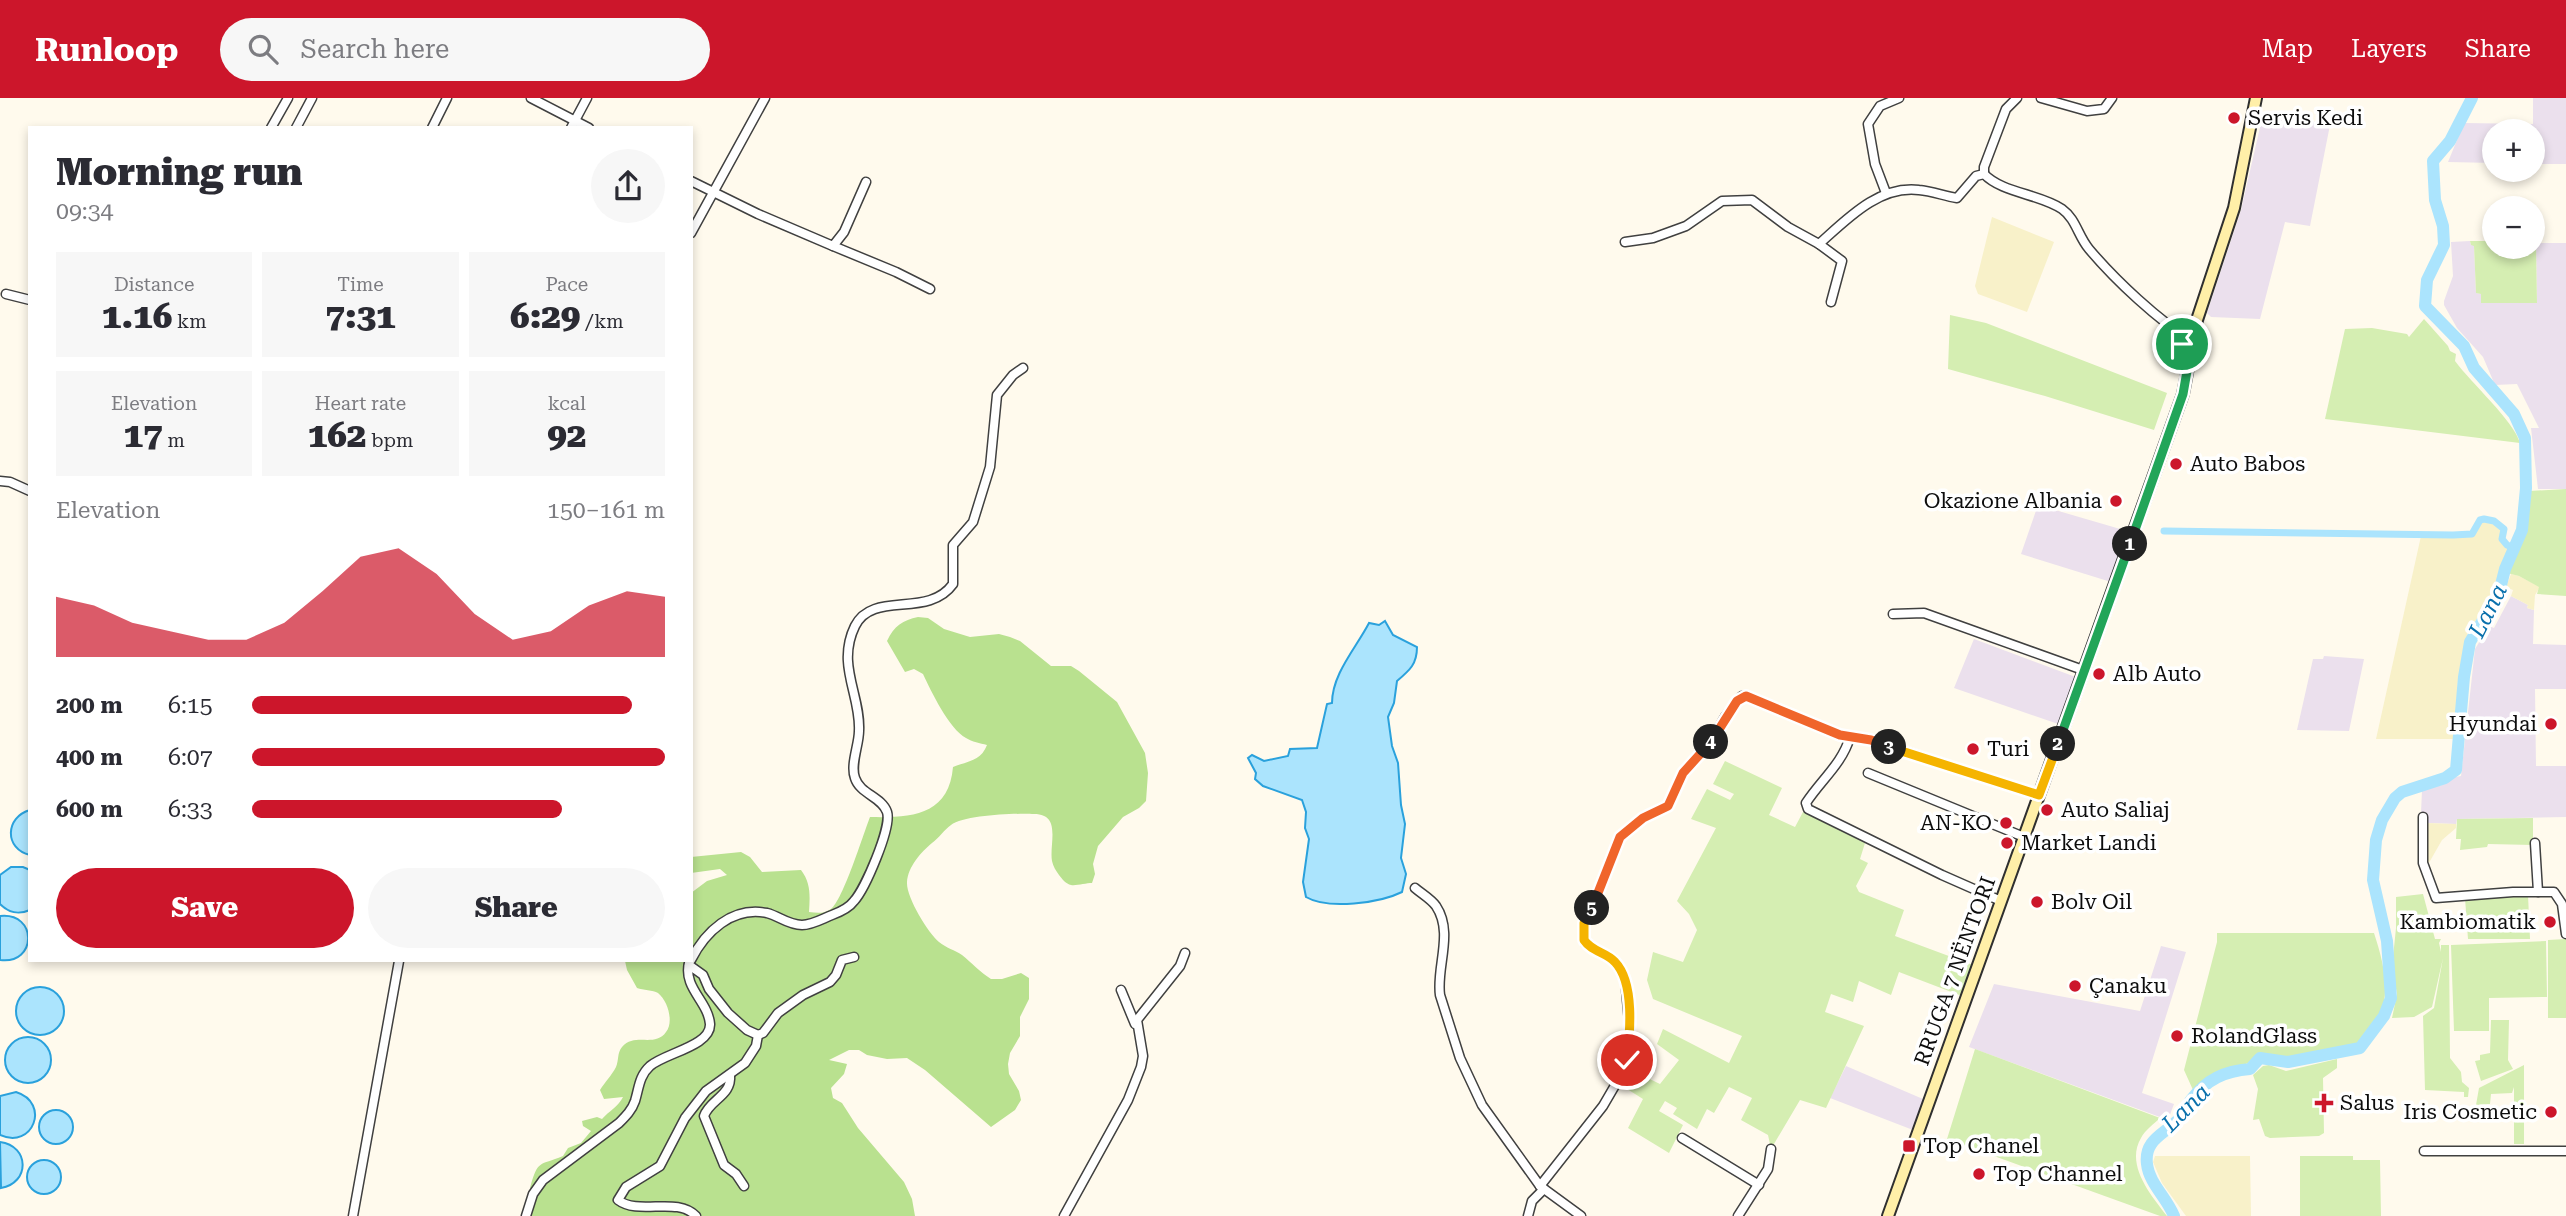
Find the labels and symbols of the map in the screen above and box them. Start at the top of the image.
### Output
place label: Servis Kedi [2248,106,2363,130]
marker: Servis Kedi [2226,110,2242,126]
pin [2152,314,2212,374]
place label: Auto Babos [2190,452,2305,476]
marker: Auto Babos [2168,456,2184,472]
place label: Okazione Albania [1924,489,2103,513]
marker: Okazione Albania [2108,493,2124,509]
pin: 1 [2112,526,2148,562]
water label: Lana [2463,580,2513,643]
place label: Alb Auto [2113,662,2201,686]
marker: Alb Auto [2091,666,2107,682]
place label: Hyundai [2449,712,2537,736]
marker: Hyundai [2543,716,2559,732]
pin: 4 [1694,724,1728,760]
pin: 2 [2040,726,2076,762]
pin: 3 [1871,730,1906,764]
place label: Turi [1987,737,2030,761]
marker: Turi [1965,741,1981,757]
place label: Auto Saliaj [2061,798,2170,822]
marker: Auto Saliaj [2039,802,2055,818]
place label: AN-KO [1920,811,1992,835]
marker: AN-KO [1998,815,2014,831]
place label: Market Landi [2021,831,2157,855]
marker: Market Landi [1999,835,2015,851]
street label: RRUGA 7 NËNTORI [1910,873,2000,1069]
pin: 5 [1574,890,1610,926]
place label: Bolv Oil [2051,890,2132,914]
marker: Bolv Oil [2029,894,2045,910]
place label: Kambiomatik [2400,910,2536,934]
marker: Kambiomatik [2542,914,2558,930]
place label: Çanaku [2089,974,2167,998]
marker: Çanaku [2067,978,2083,994]
place label: RolandGlass [2191,1024,2317,1048]
marker: RolandGlass [2169,1028,2185,1044]
pin [1597,1030,1657,1090]
water label: Lana [2156,1078,2216,1138]
place label: Salus [2340,1091,2394,1115]
marker: Salus [2314,1093,2334,1113]
place label: Iris Cosmetic [2403,1100,2537,1124]
marker: Iris Cosmetic [2543,1104,2559,1120]
place label: Top Chanel [1923,1134,2039,1158]
marker: Top Chanel [1901,1138,1917,1154]
place label: Top Channel [1993,1162,2123,1186]
marker: Top Channel [1971,1166,1987,1182]

